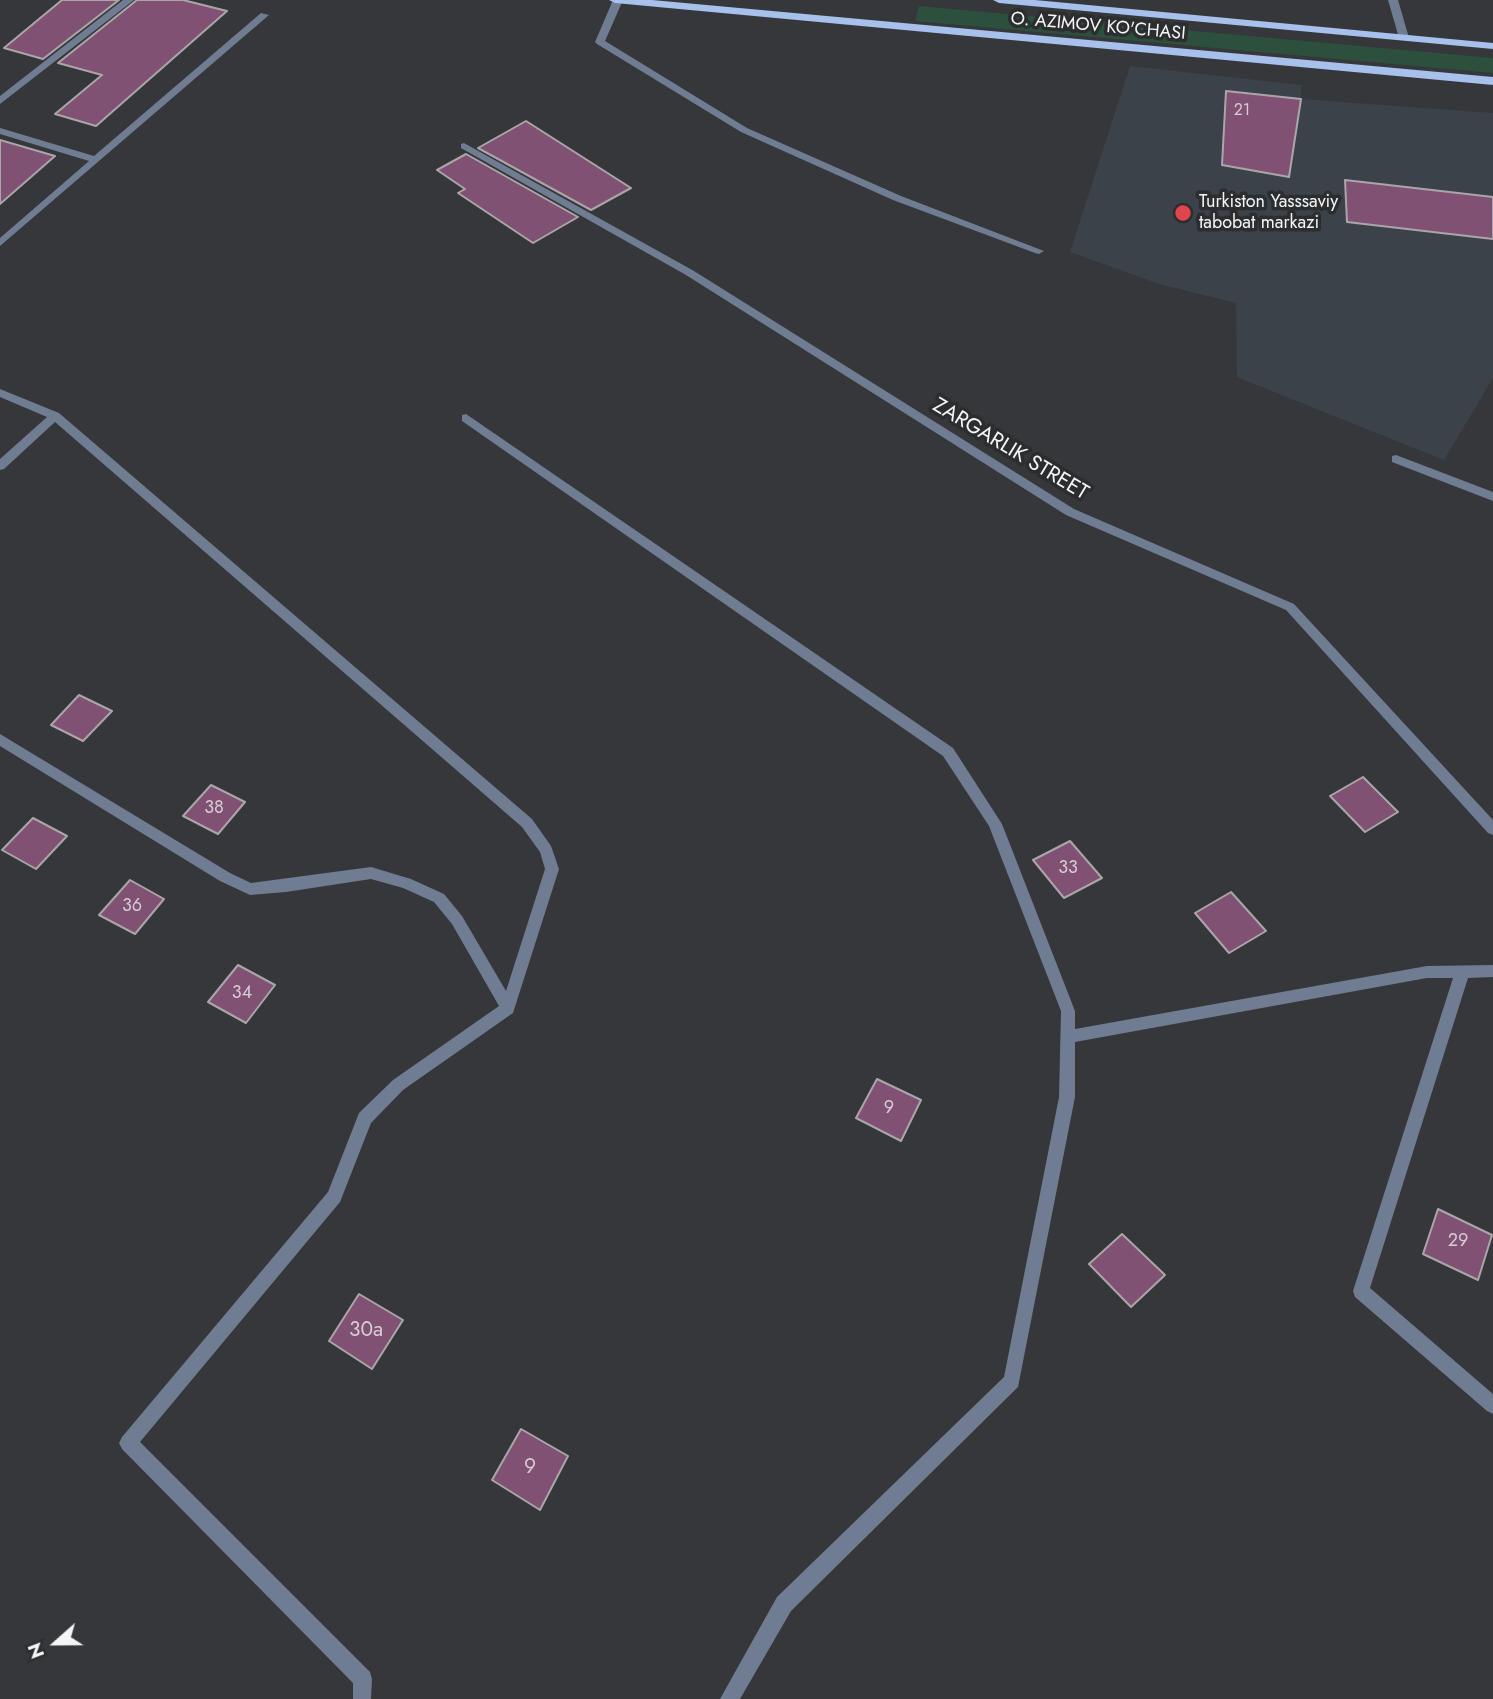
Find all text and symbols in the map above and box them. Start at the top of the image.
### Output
street label: O. AZIMOV KO'CHASI [1010,9,1186,45]
house number: 21 [1234,101,1250,121]
place label: Turkiston Yasssaviy tabobat markazi [1199,192,1338,234]
marker: Turkiston Yasssaviy tabobat markazi [1173,203,1193,223]
street label: ZARGARLIK STREET [928,394,1092,506]
house number: 38 [204,798,224,820]
house number: 33 [1058,858,1078,880]
house number: 36 [122,896,142,918]
house number: 34 [232,983,252,1005]
house number: 9 [884,1098,894,1120]
house number: 29 [1448,1231,1468,1253]
house number: 30a [349,1318,383,1344]
house number: 9 [524,1455,536,1481]
north arrow [21,1608,91,1678]
text: N [21,1639,51,1663]

